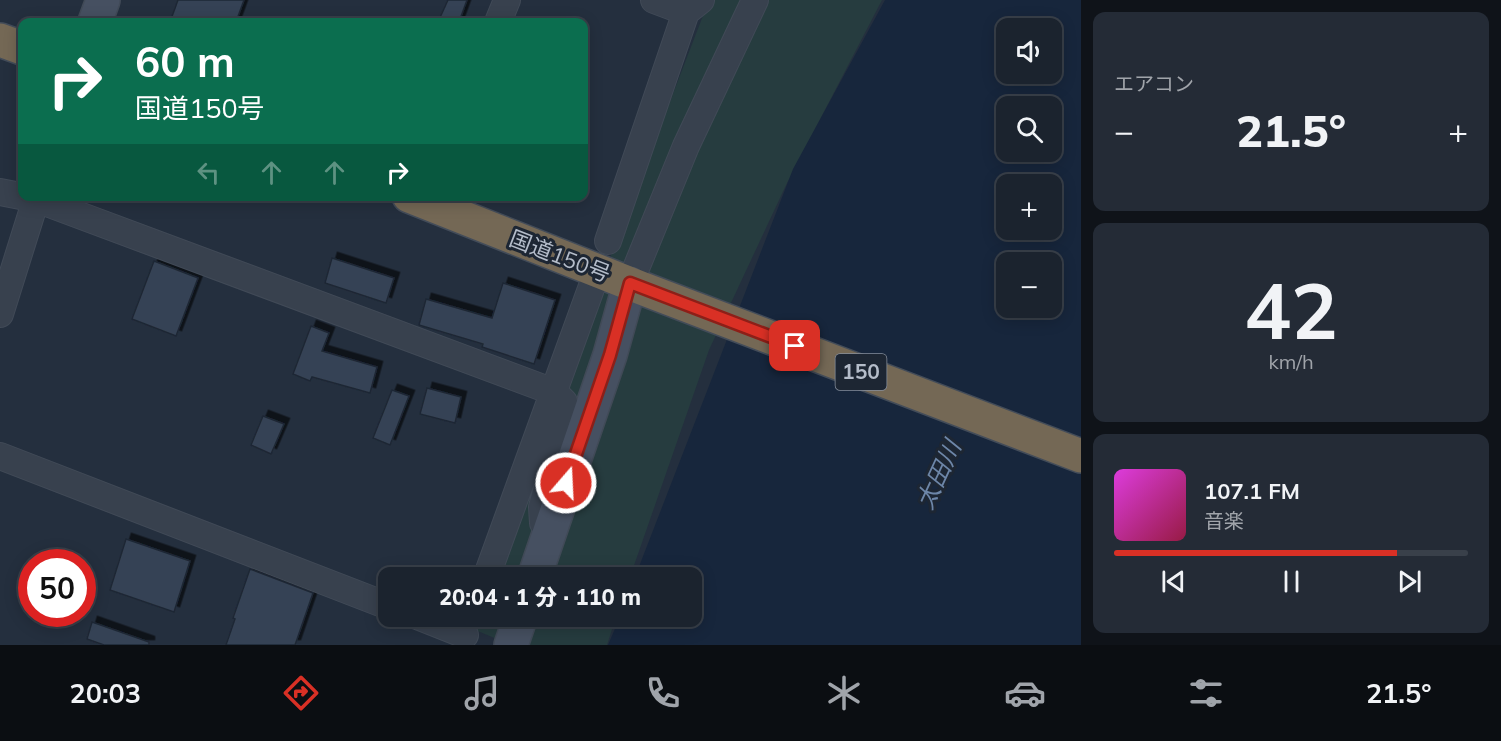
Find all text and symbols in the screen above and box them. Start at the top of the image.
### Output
map controls [996,18,1062,318]
button: sound [996,18,1062,84]
text: 60 m [135,35,235,88]
icon: right [36,42,114,120]
text: エアコン [1114,71,1194,96]
text: 国道150号 [135,91,265,125]
button: search [996,96,1062,162]
text: 21.5° [1236,102,1346,158]
text: − [1114,110,1134,151]
text: + [1448,110,1468,151]
icon: left [192,156,225,189]
icon: ahead [255,156,288,189]
icon: ahead [318,156,351,189]
icon: right [381,156,414,189]
button: + [996,174,1062,240]
street label: 国道150号 [506,224,614,288]
button: − [996,252,1062,318]
text: 42 [1244,261,1338,359]
pin [769,320,820,371]
icon: arrive [778,329,811,362]
text: km/h [1268,349,1314,374]
road number: 150 [836,354,886,390]
water label: 太田川 [909,433,968,514]
position arrow [534,451,598,515]
text: 107.1 FM [1204,477,1300,505]
text: 音楽 [1204,508,1244,533]
speed limit sign: 50 [18,549,96,627]
icon: previous [1157,565,1190,598]
icon: pause [1275,565,1308,598]
icon: next [1393,565,1426,598]
text: 20:04 · 1 分 · 110 m [439,583,641,611]
icon: directions [280,672,322,714]
icon: music [461,672,503,714]
icon: phone [642,672,684,714]
icon: climate [823,672,865,714]
icon: car [1004,672,1046,714]
icon: filters [1185,672,1227,714]
text: 20:03 [69,676,141,710]
text: 21.5° [1366,676,1431,710]

